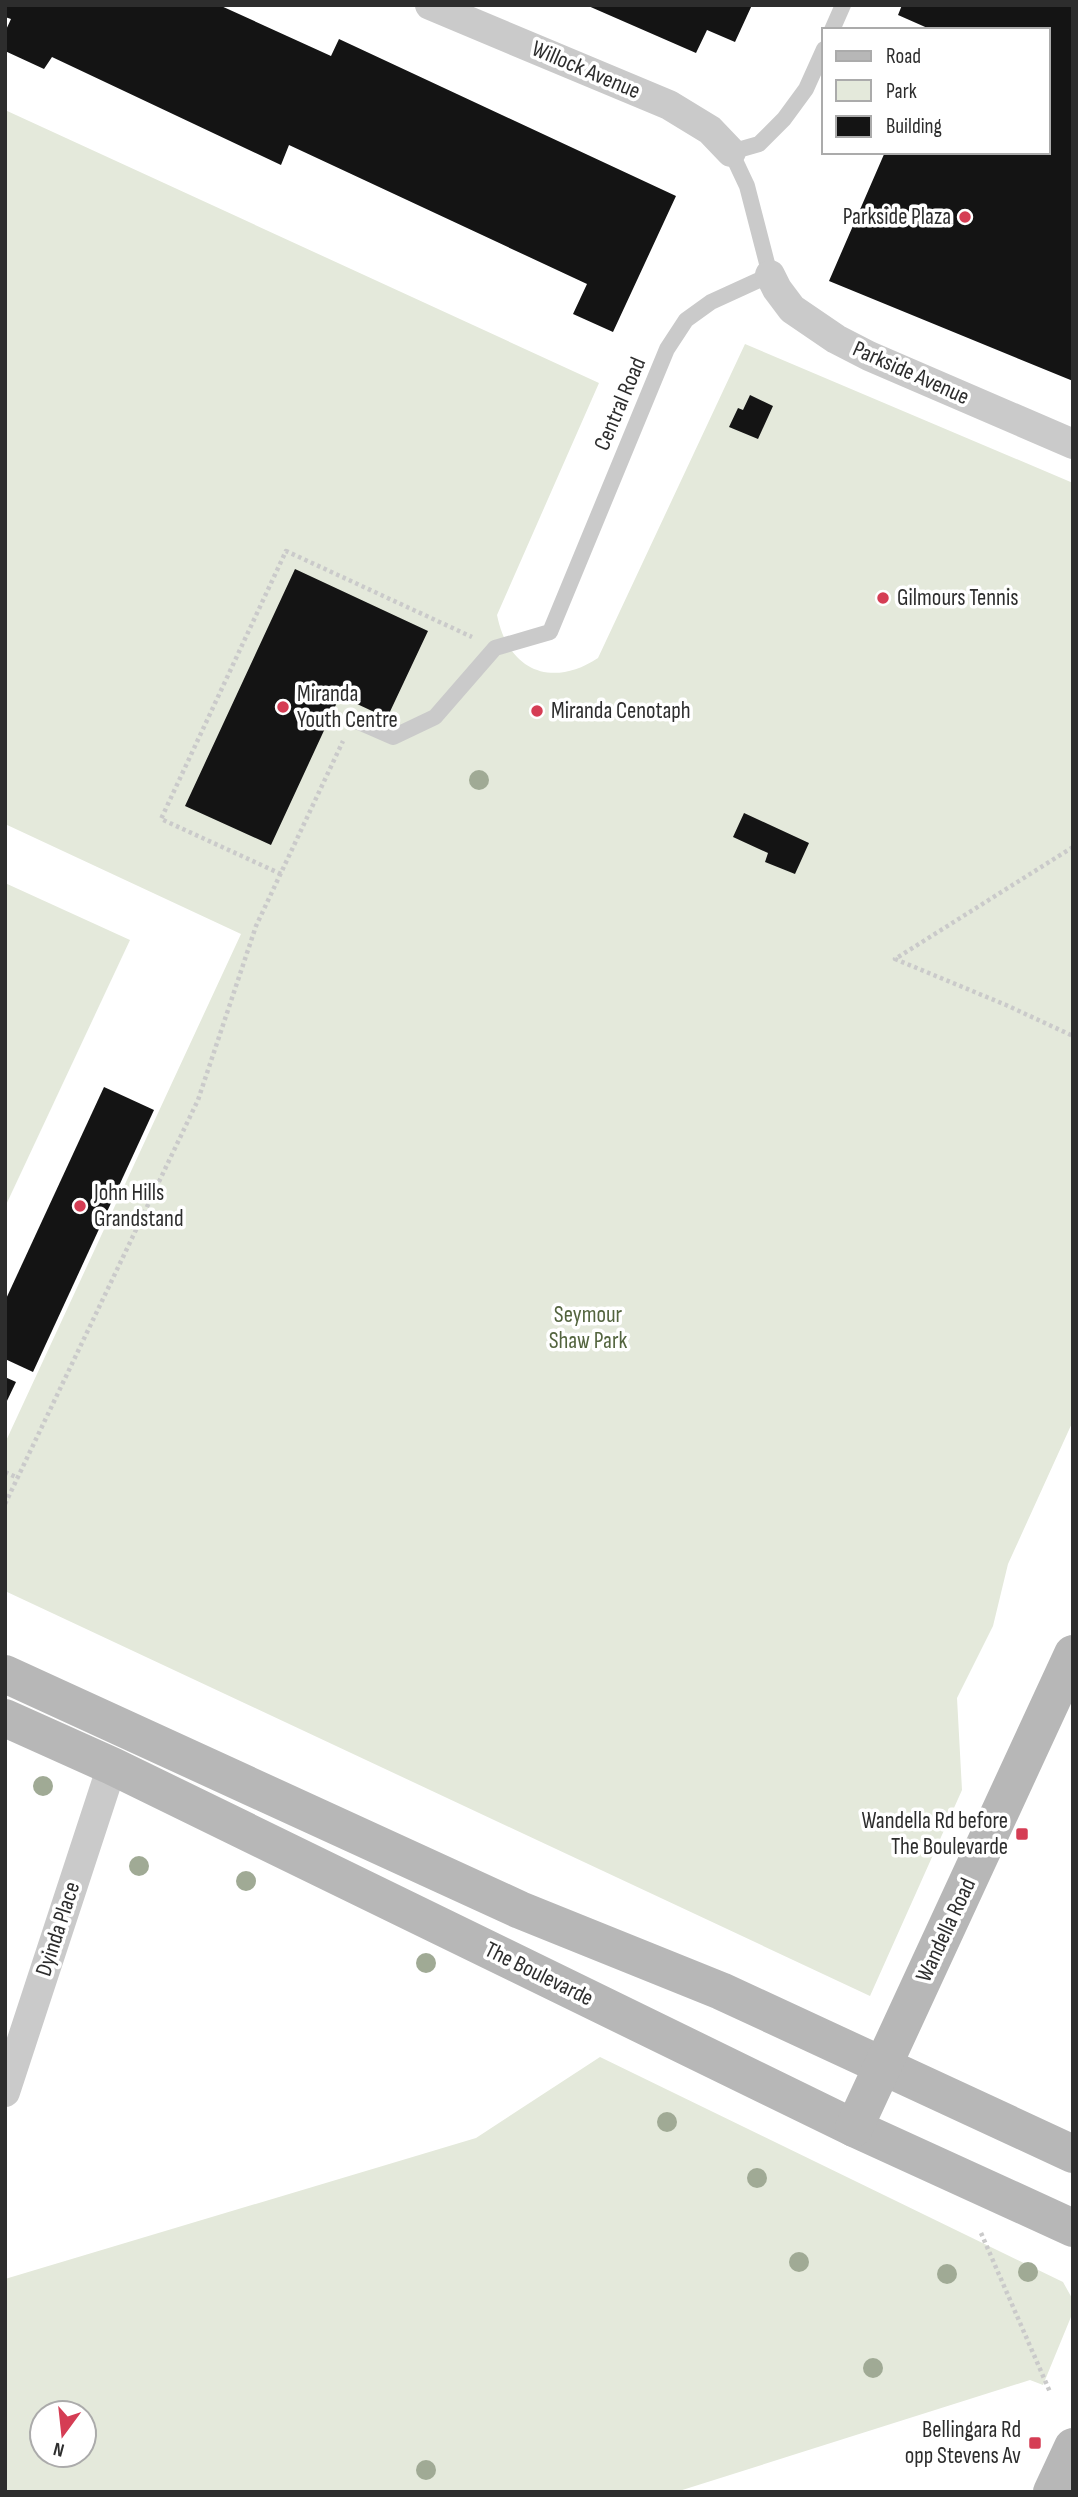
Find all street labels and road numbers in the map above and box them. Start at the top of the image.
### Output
street label: Willock Avenue [527,35,645,105]
street label: Parkside Avenue [848,335,974,411]
street label: Central Road [588,353,652,455]
street label: Wandella Road [910,1874,982,1986]
street label: Dyinda Place [30,1878,86,1980]
street label: The Boulevarde [480,1936,598,2012]

